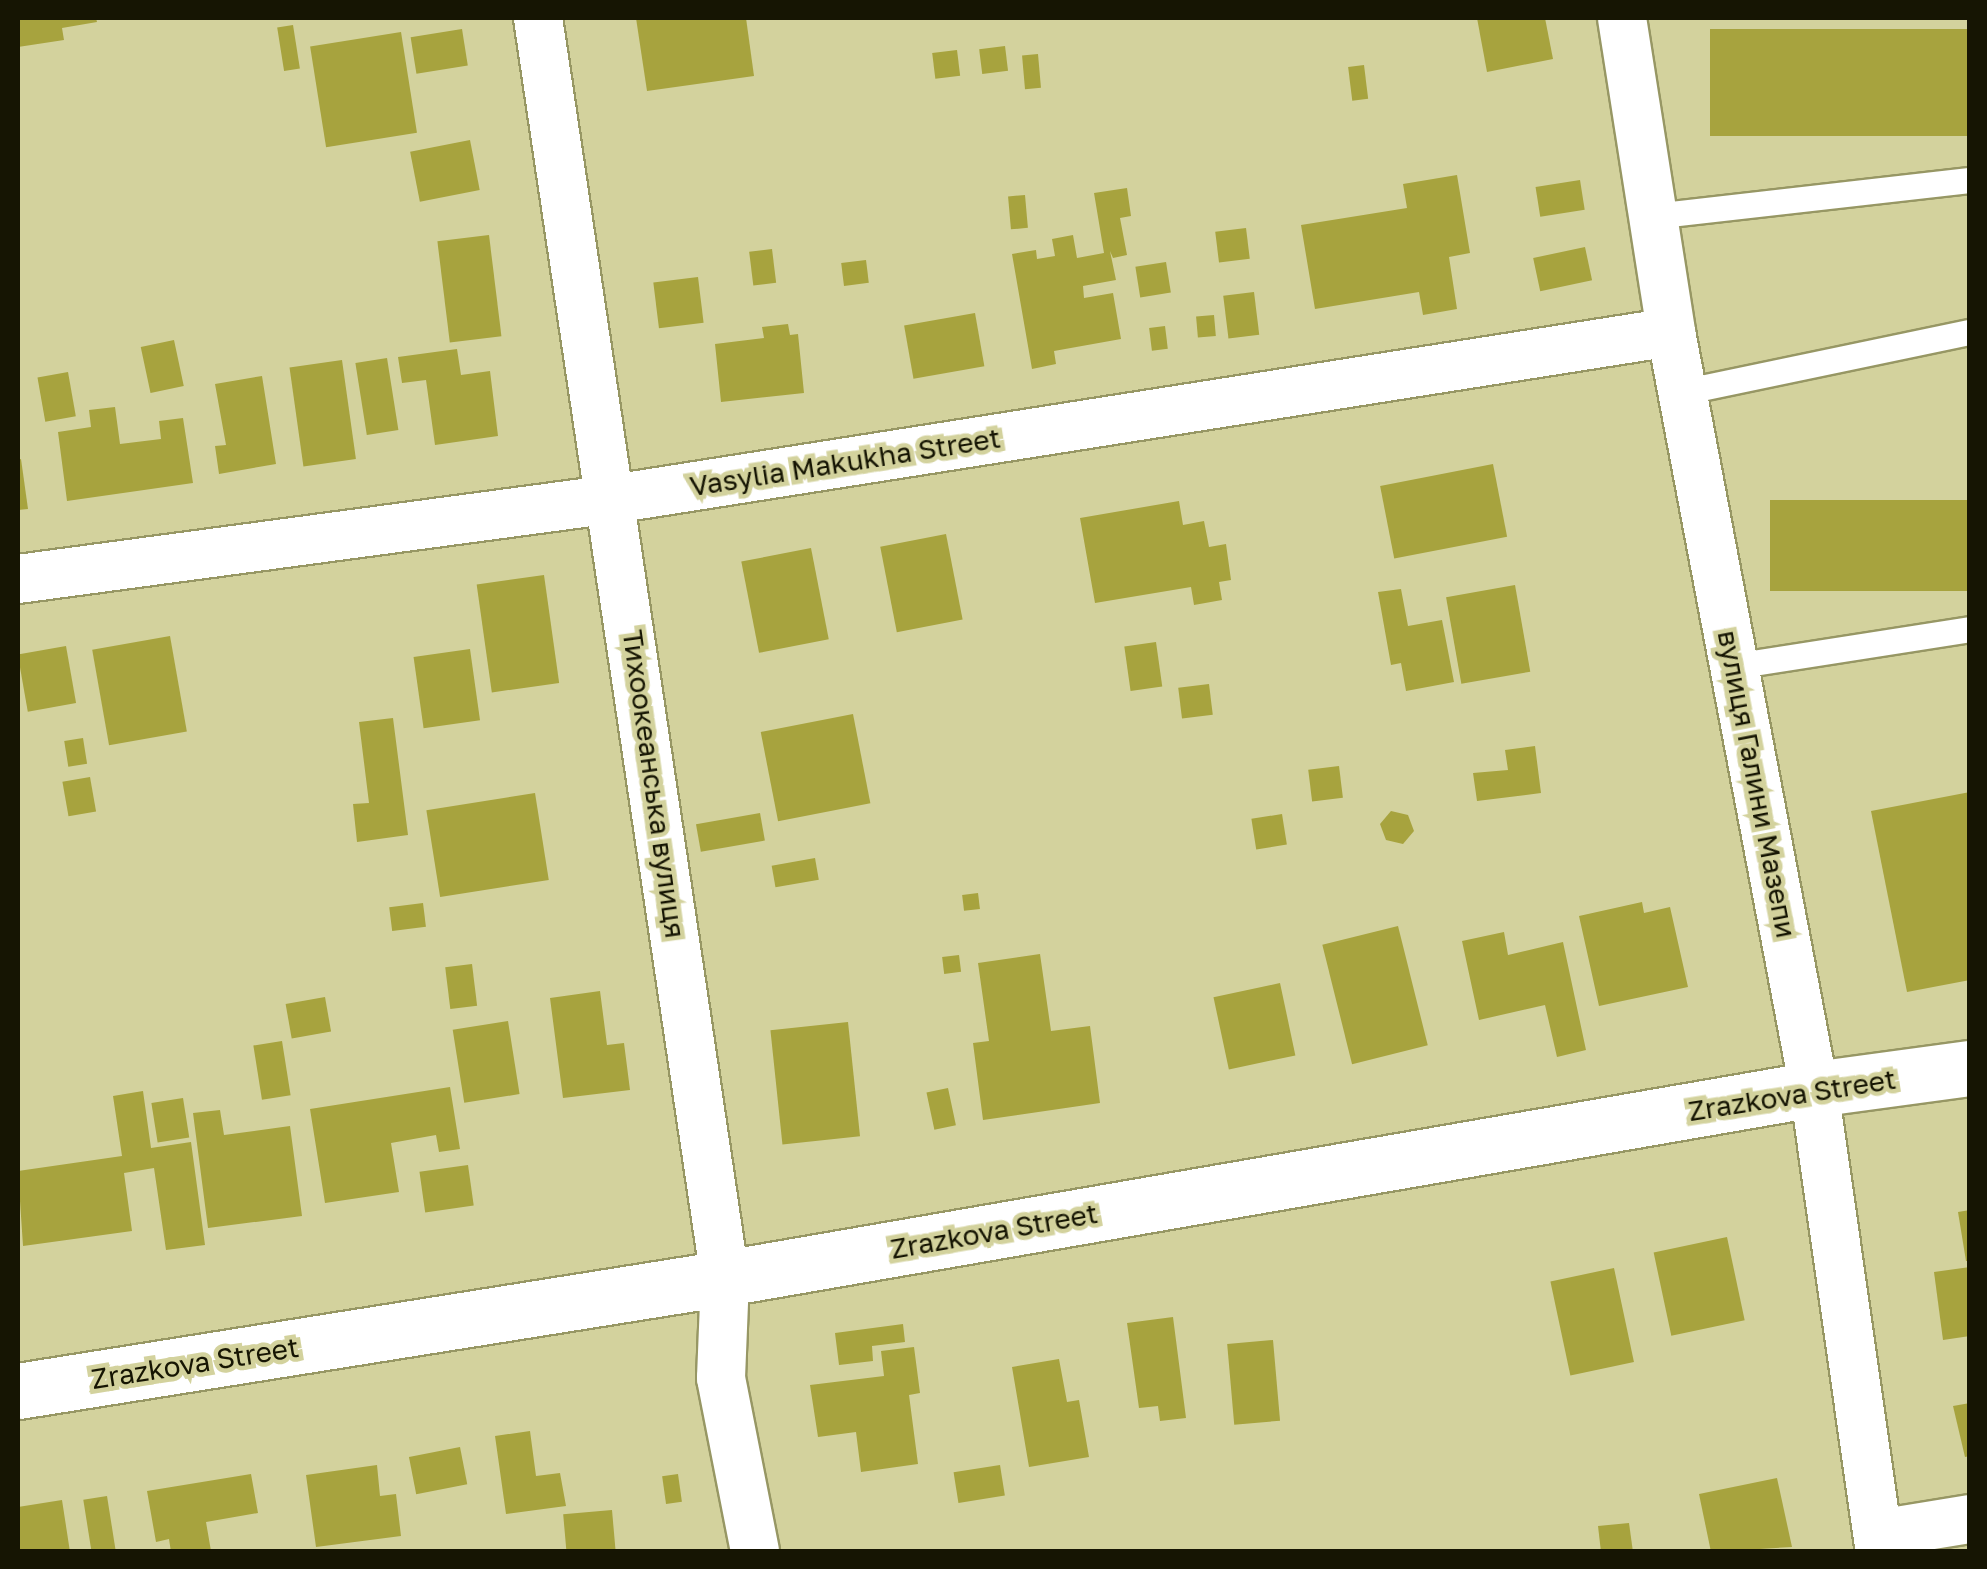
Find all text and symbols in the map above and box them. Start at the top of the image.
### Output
street label: Vasylia Makukha Street [687,421,1003,503]
street label: вулиця Галини Мазепи [1711,627,1803,941]
street label: Тихоокеанська вулиця [616,628,692,940]
street label: Zrazkova Street [1686,1062,1898,1128]
street label: Zrazkova Street [888,1196,1100,1266]
street label: Zrazkova Street [89,1330,301,1396]

